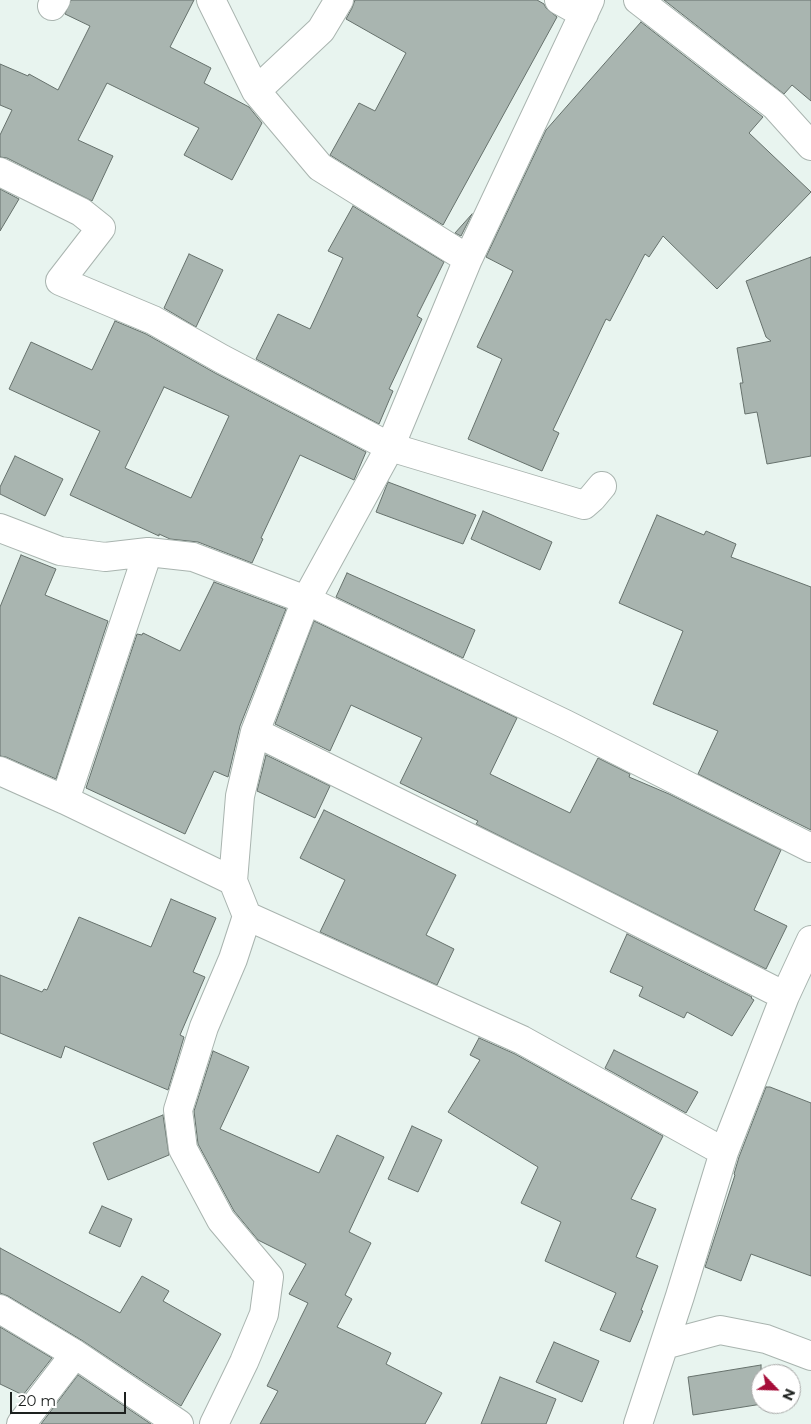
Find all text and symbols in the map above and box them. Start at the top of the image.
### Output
north arrow [751,1364,801,1414]
scale bar [12,1382,129,1414]
text: N [778,1386,799,1404]
text: 20 m [18,1391,56,1410]

